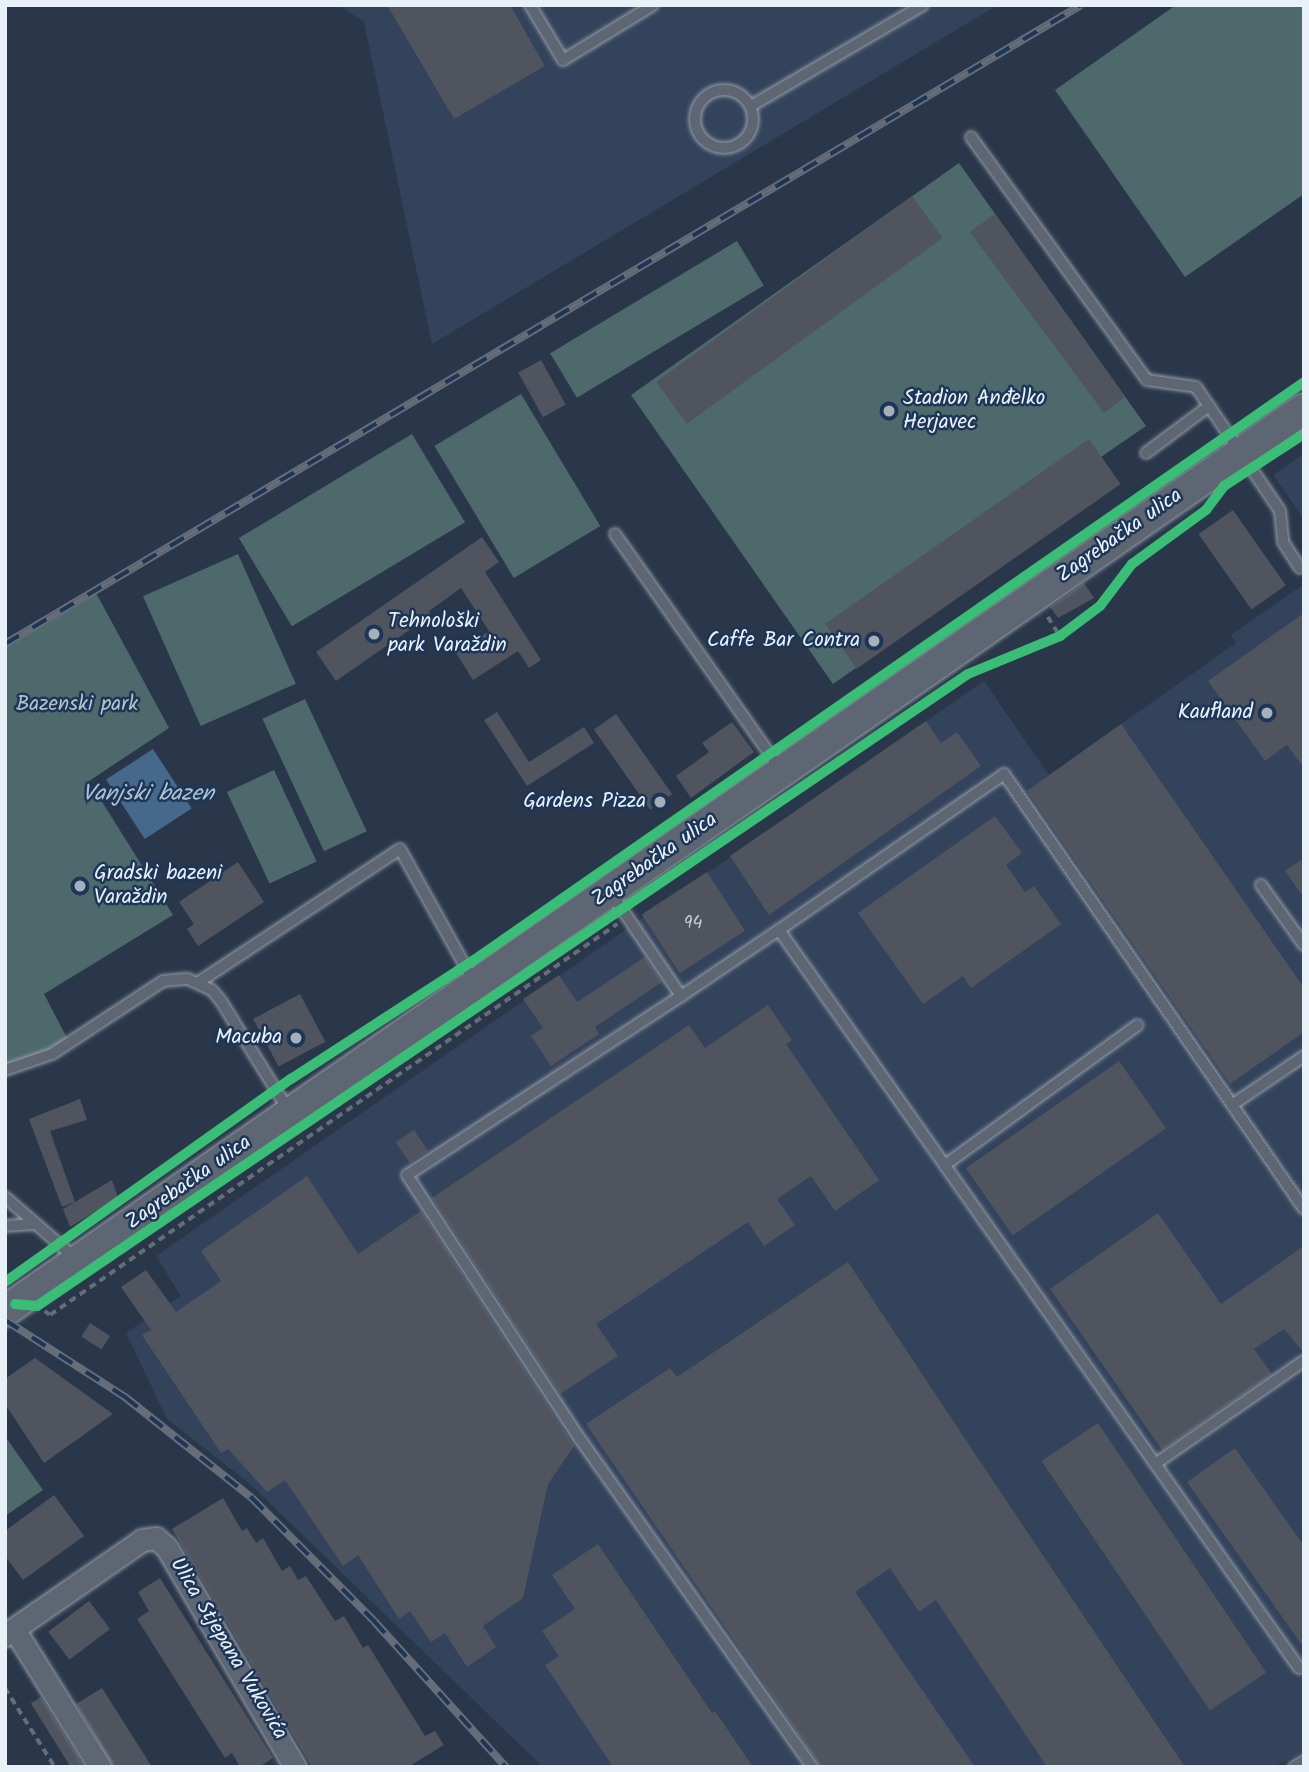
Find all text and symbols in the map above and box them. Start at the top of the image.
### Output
place label: Stadion Anđelko Herjavec [903,386,1045,436]
marker: Stadion Anđelko Herjavec [881,403,897,419]
street label: Zagrebačka ulica [1053,484,1187,588]
place label: Tehnološki park Varaždin [388,609,507,659]
marker: Tehnološki park Varaždin [366,626,382,642]
place label: Caffe Bar Contra [707,628,860,654]
marker: Caffe Bar Contra [866,633,882,649]
park label: Bazenski park [16,692,138,718]
place label: Kaufland [1178,700,1253,726]
marker: Kaufland [1259,705,1275,721]
water label: Vanjski bazen [82,780,214,808]
place label: Gardens Pizza [523,789,646,815]
marker: Gardens Pizza [652,794,668,810]
street label: Zagrebačka ulica [588,808,722,912]
place label: Gradski bazeni Varaždin [94,861,222,911]
marker: Gradski bazeni Varaždin [72,878,88,894]
house number: 94 [684,913,702,935]
place label: Macuba [215,1025,282,1051]
marker: Macuba [288,1030,304,1046]
street label: Zagrebačka ulica [122,1131,256,1235]
street label: Ulica Stjepana Vukovića [164,1554,292,1744]

